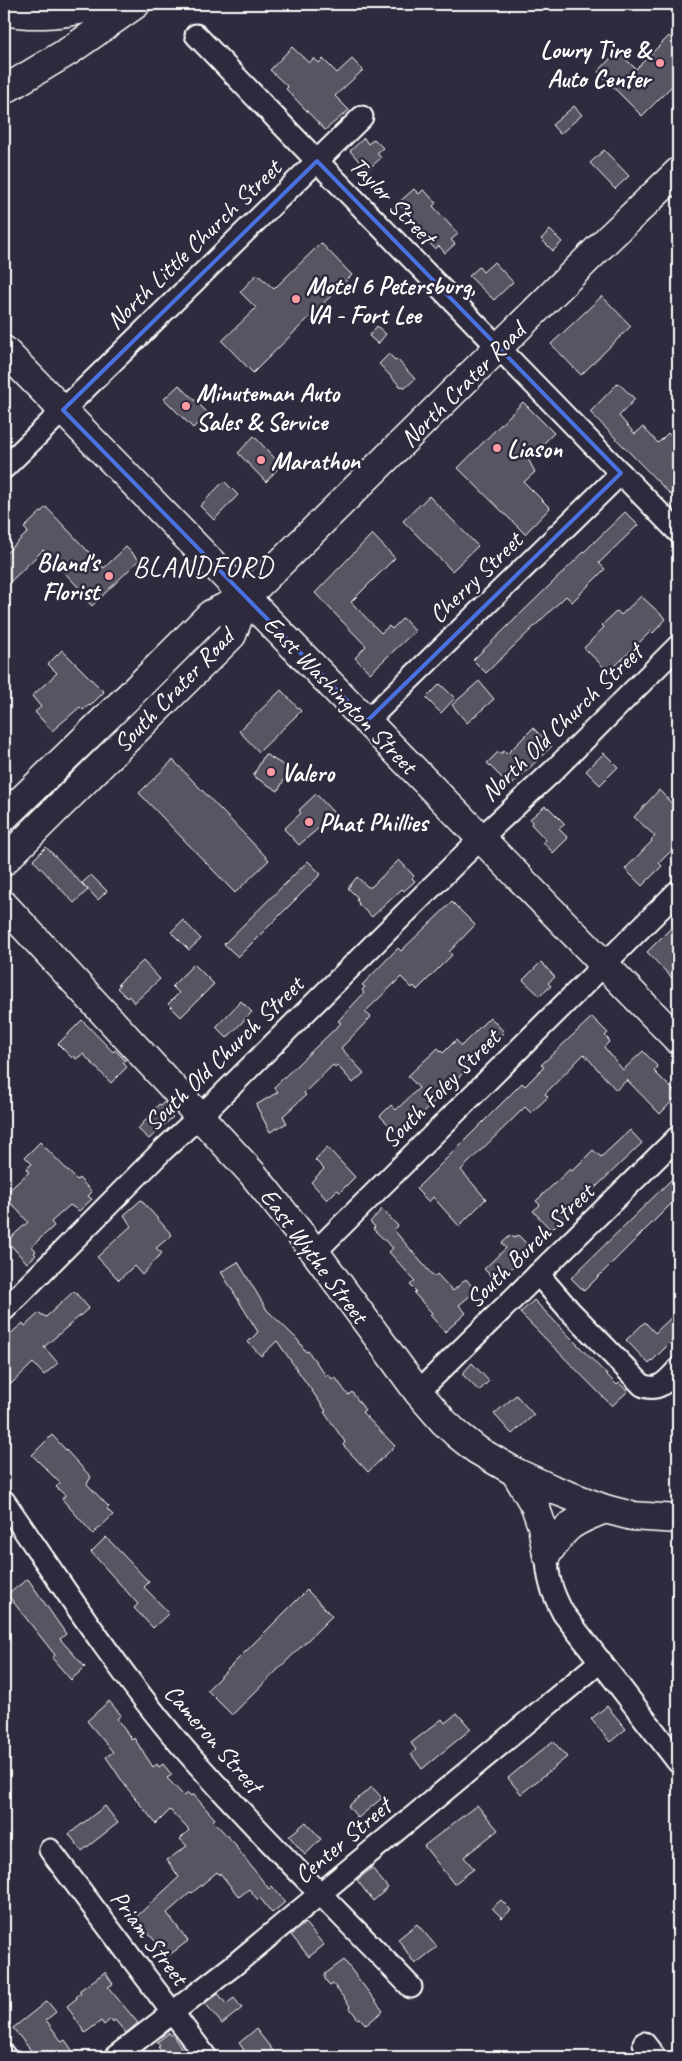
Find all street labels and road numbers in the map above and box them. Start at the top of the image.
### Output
street label: Taylor Street [342,150,445,254]
street label: North Little Church Street [99,151,290,337]
street label: North Crater Road [393,312,535,454]
street label: Cherry Street [422,523,531,630]
street label: East Washington Street [256,609,426,783]
street label: South Crater Road [106,620,243,760]
street label: North Old Church Street [474,634,652,808]
street label: South Old Church Street [137,967,312,1138]
street label: South Foley Street [374,1020,509,1155]
street label: South Burch Street [459,1175,603,1315]
street label: East Wythe Street [253,1182,377,1332]
street label: Cameron Street [157,1677,272,1803]
street label: Center Street [288,1788,401,1891]
street label: Priam Street [103,1884,197,1994]

